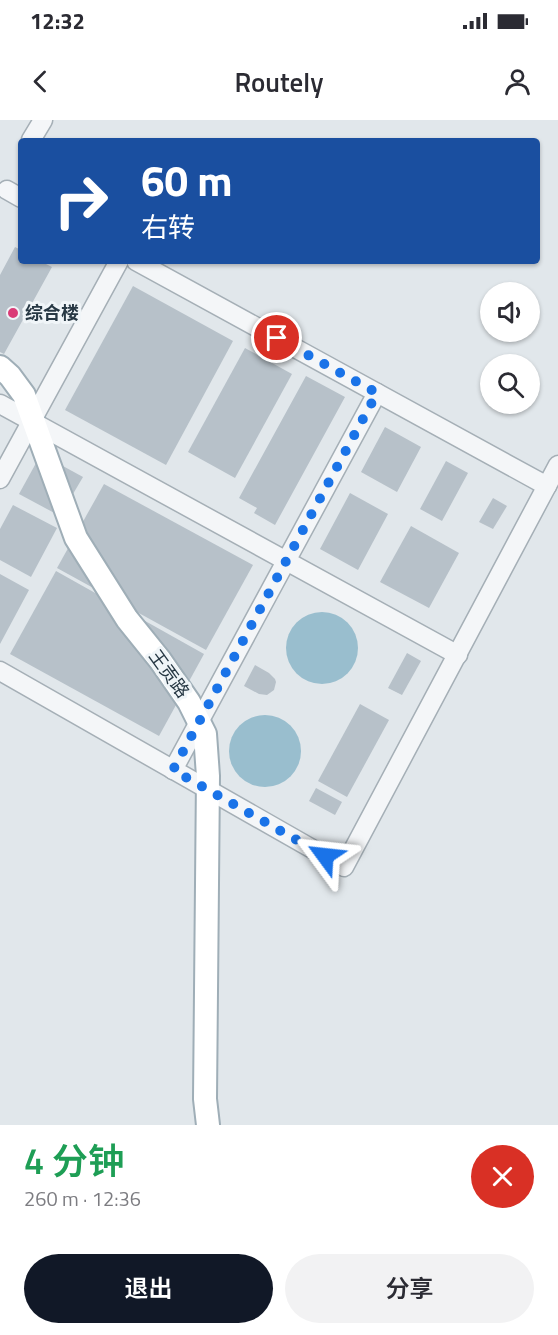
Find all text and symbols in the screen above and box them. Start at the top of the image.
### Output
text: 12:32 [30,4,85,38]
text: Routely [235,61,323,102]
icon: back [24,65,57,98]
icon: person [501,65,534,98]
text: 60 m [141,148,233,212]
icon: right [42,162,120,240]
text: 右转 [141,206,195,247]
map controls [480,282,540,414]
button: sound [480,282,540,342]
place label: 综合楼 [25,299,79,326]
marker: 综合楼 [6,306,20,320]
pin [251,312,302,363]
icon: arrive [260,321,293,354]
button: search [480,354,540,414]
street label: 王贡路 [143,644,196,703]
position arrow [293,824,357,888]
text: 4 分钟 [24,1133,124,1188]
button: close [471,1145,534,1208]
text: 260 m · 12:36 [24,1183,141,1214]
button: 退出 [24,1254,273,1323]
button: 分享 [285,1254,534,1323]

